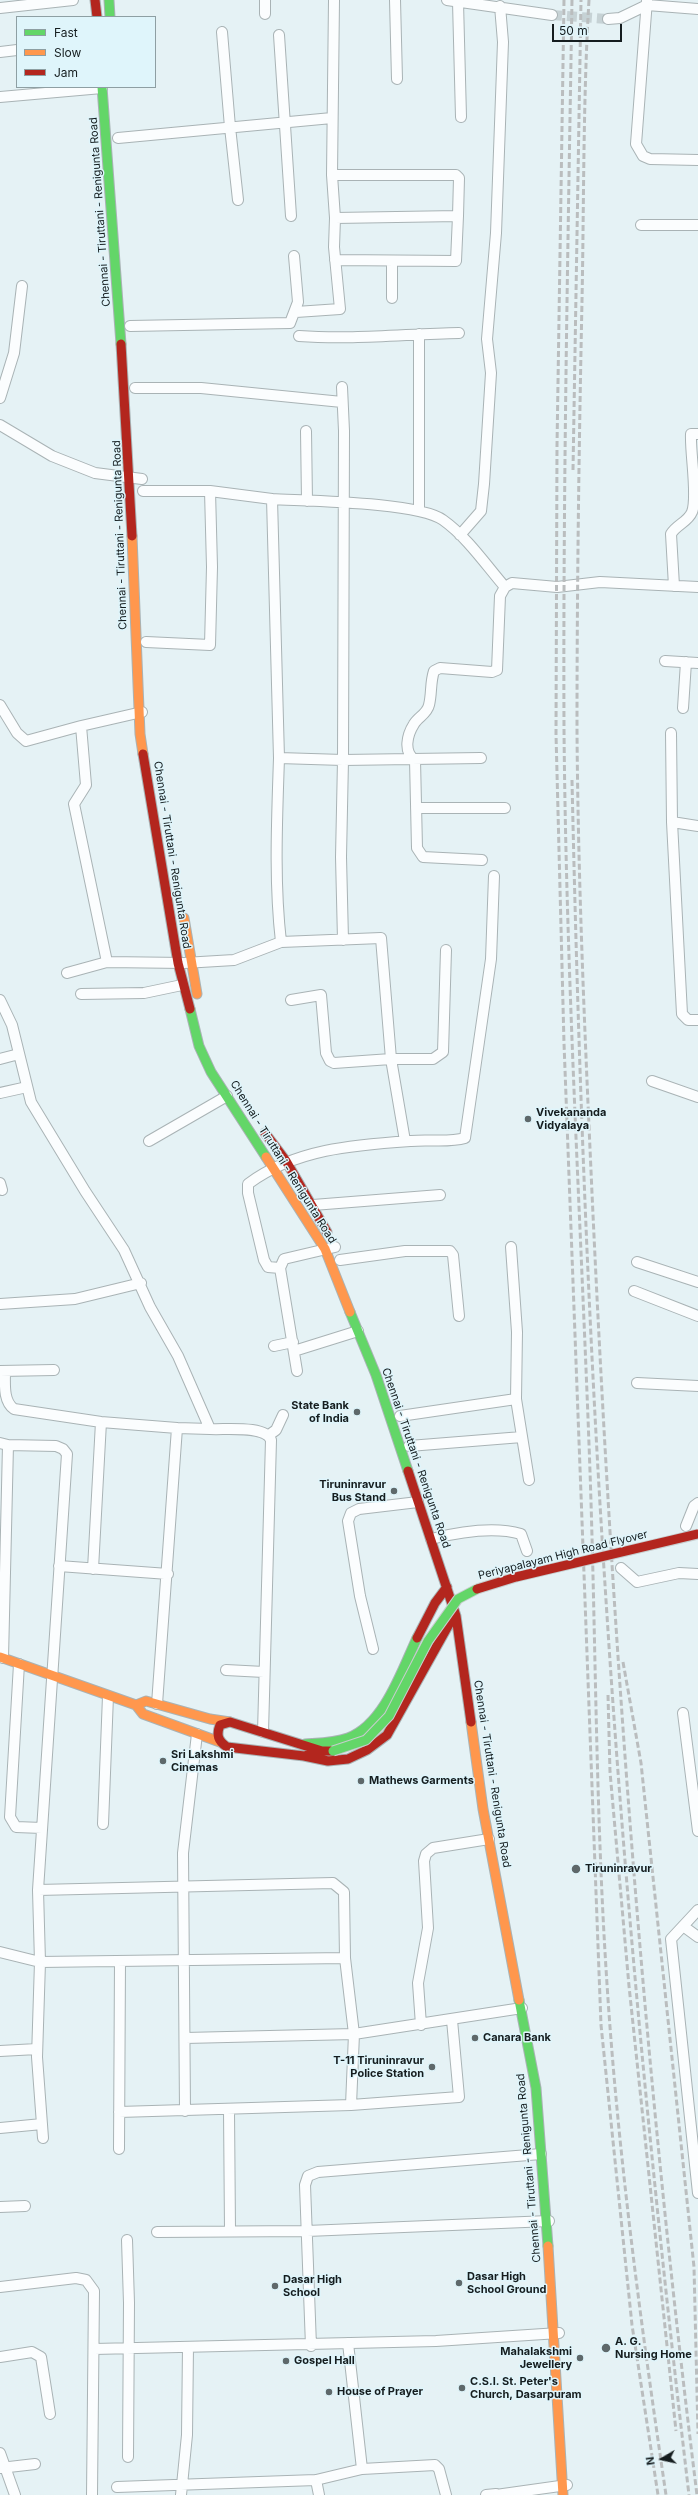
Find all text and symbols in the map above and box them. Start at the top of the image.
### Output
legend [16,16,156,88]
scale bar [554,16,624,42]
text: 50 m [559,23,588,38]
text: Fast [54,25,78,40]
text: Slow [54,45,81,60]
text: Jam [54,65,78,80]
street label: Chennai - Tiruttani - Renigunta Road [87,117,113,307]
street label: Chennai - Tiruttani - Renigunta Road [110,440,130,630]
street label: Chennai - Tiruttani - Renigunta Road [151,760,193,950]
street label: Chennai - Tiruttani - Renigunta Road [227,1078,339,1246]
place label: Vivekananda Vidyalaya [536,1106,606,1132]
marker: Vivekananda Vidyalaya [523,1114,533,1124]
street label: Chennai - Tiruttani - Renigunta Road [379,1366,453,1550]
place label: State Bank of India [291,1399,349,1425]
marker: State Bank of India [352,1407,362,1417]
place label: Tiruninravur Bus Stand [319,1478,386,1504]
marker: Tiruninravur Bus Stand [389,1486,399,1496]
street label: Periyapalayam High Road Flyover [477,1528,649,1582]
street label: Chennai - Tiruttani - Renigunta Road [471,1679,513,1869]
place label: Sri Lakshmi Cinemas [171,1748,233,1774]
marker: Sri Lakshmi Cinemas [158,1756,168,1766]
place label: Mathews Garments [369,1774,474,1788]
marker: Mathews Garments [356,1776,366,1786]
place label: Tiruninravur [585,1862,652,1876]
marker: Tiruninravur [570,1863,582,1875]
place label: Canara Bank [483,2031,551,2045]
marker: Canara Bank [470,2033,480,2043]
place label: T-11 Tiruninravur Police Station [333,2054,424,2080]
marker: T-11 Tiruninravur Police Station [427,2062,437,2072]
street label: Chennai - Tiruttani - Renigunta Road [514,2073,544,2263]
place label: Dasar High School Ground [467,2270,546,2296]
place label: Dasar High School [283,2273,342,2299]
marker: Dasar High School Ground [454,2278,464,2288]
marker: Dasar High School [270,2281,280,2291]
place label: A. G. Nursing Home [615,2335,692,2361]
marker: A. G. Nursing Home [600,2342,612,2354]
place label: Mahalakshmi Jewellery [500,2345,572,2371]
marker: Mahalakshmi Jewellery [575,2353,585,2363]
place label: Gospel Hall [294,2354,355,2368]
marker: Gospel Hall [281,2356,291,2366]
place label: C.S.I. St. Peter's Church, Dasarpuram [470,2375,582,2401]
marker: C.S.I. St. Peter's Church, Dasarpuram [457,2383,467,2393]
place label: House of Prayer [337,2385,423,2399]
marker: House of Prayer [324,2387,334,2397]
north arrow [642,2439,682,2479]
text: N [643,2456,658,2466]

